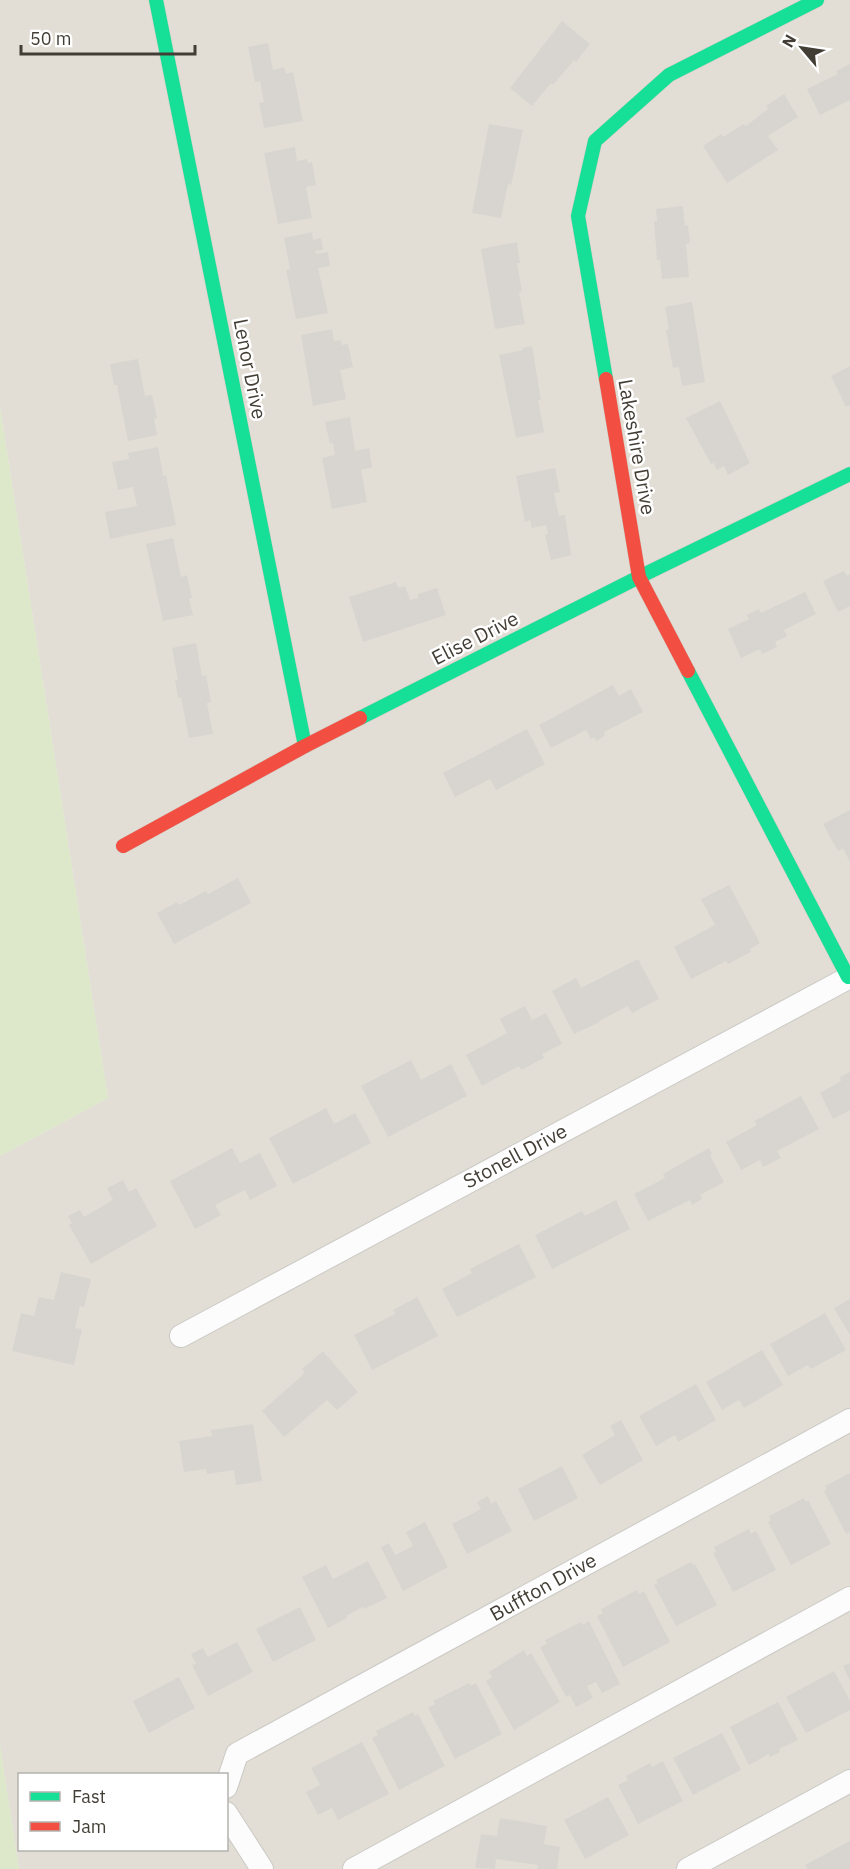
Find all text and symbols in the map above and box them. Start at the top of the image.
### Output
scale bar [21,18,195,56]
north arrow [772,18,832,78]
text: 50 m [30,27,72,50]
text: N [777,31,800,51]
street label: Lenor Drive [228,316,273,421]
street label: Lakeshire Drive [612,377,663,517]
street label: Elise Drive [427,604,523,671]
street label: Stonell Drive [458,1117,571,1194]
street label: Buffton Drive [485,1546,601,1627]
legend [18,1773,228,1851]
text: Fast [72,1785,106,1808]
text: Jam [72,1815,107,1838]

